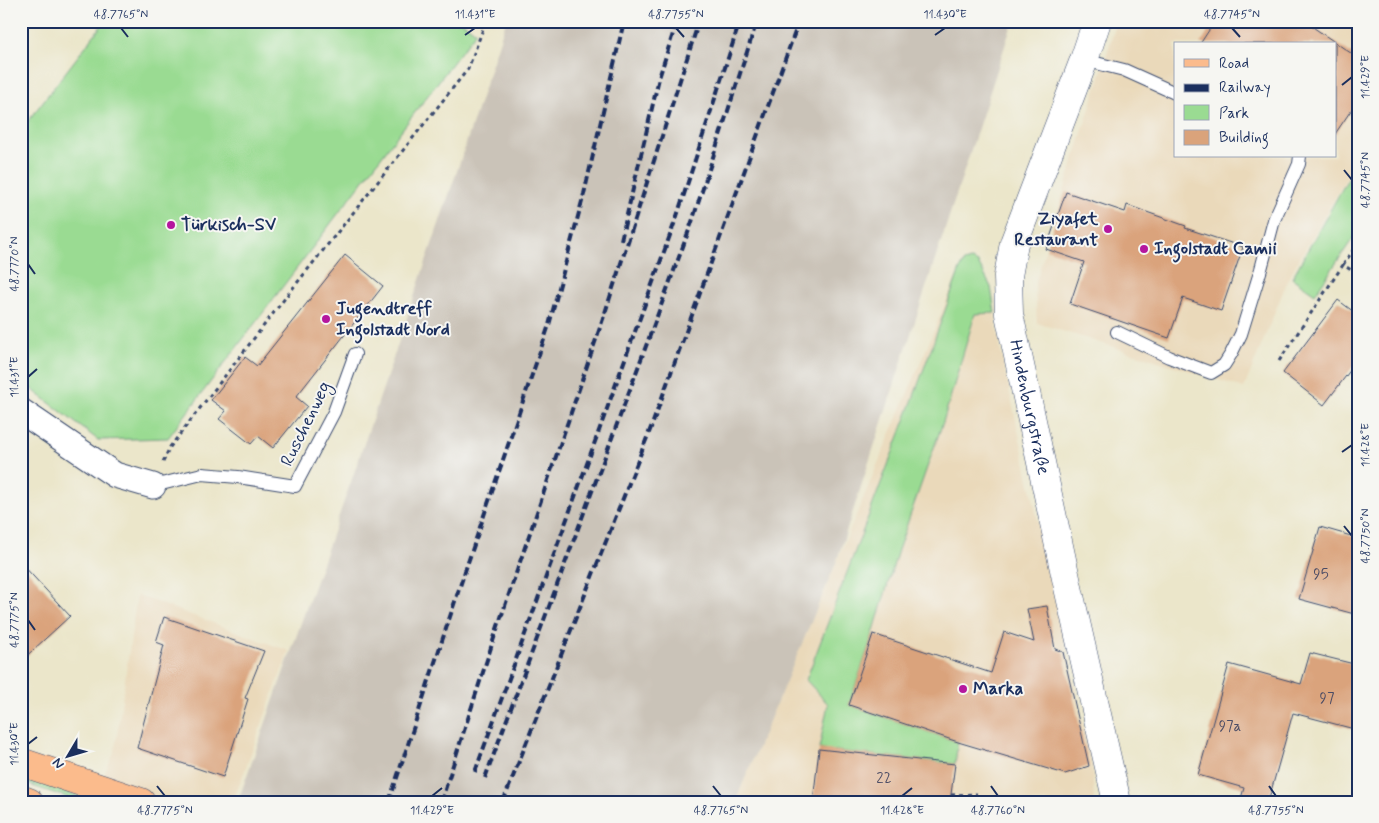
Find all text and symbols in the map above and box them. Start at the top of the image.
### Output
text: 48.7765°N [94,7,148,23]
text: 11.431°E [454,7,496,23]
text: 48.7755°N [648,7,704,23]
text: 11.430°E [923,7,967,23]
text: 48.7745°N [1204,7,1260,23]
legend [1174,42,1336,158]
text: Road [1219,54,1249,74]
text: 11.429°E [1358,55,1374,99]
text: Railway [1219,78,1271,98]
text: Park [1219,104,1249,124]
text: Building [1219,128,1269,149]
text: 48.7745°N [1358,152,1374,208]
place label: Ziyafet Restaurant [1014,207,1098,252]
place label: Türkisch-SV [181,213,277,237]
marker: Türkisch-SV [165,219,177,231]
marker: Ziyafet Restaurant [1102,223,1114,235]
text: 48.7770°N [7,236,23,292]
place label: Ingolstadt Camii [1154,237,1277,263]
marker: Ingolstadt Camii [1138,243,1150,255]
place label: Jugendtreff Ingolstadt Nord [336,297,450,344]
marker: Jugendtreff Ingolstadt Nord [320,313,332,325]
street label: Hindenburgstraße [1003,337,1055,477]
text: 11.431°E [7,356,23,398]
street label: Ruschenweg [275,378,338,471]
text: 11.428°E [1358,423,1374,467]
text: 48.7750°N [1358,508,1374,564]
house number: 95 [1313,565,1329,585]
text: 48.7775°N [7,592,23,648]
place label: Marka [973,677,1023,701]
marker: Marka [957,683,969,695]
house number: 97 [1320,689,1335,709]
house number: 97a [1219,717,1242,737]
text: 11.430°E [7,722,23,766]
north arrow [42,730,92,780]
text: N [49,754,69,773]
house number: 22 [876,769,892,789]
text: 48.7775°N [137,803,193,819]
text: 11.429°E [410,803,454,819]
text: 48.7765°N [694,803,748,819]
text: 11.428°E [880,803,924,819]
text: 48.7760°N [971,803,1025,819]
text: 48.7755°N [1248,803,1304,819]

